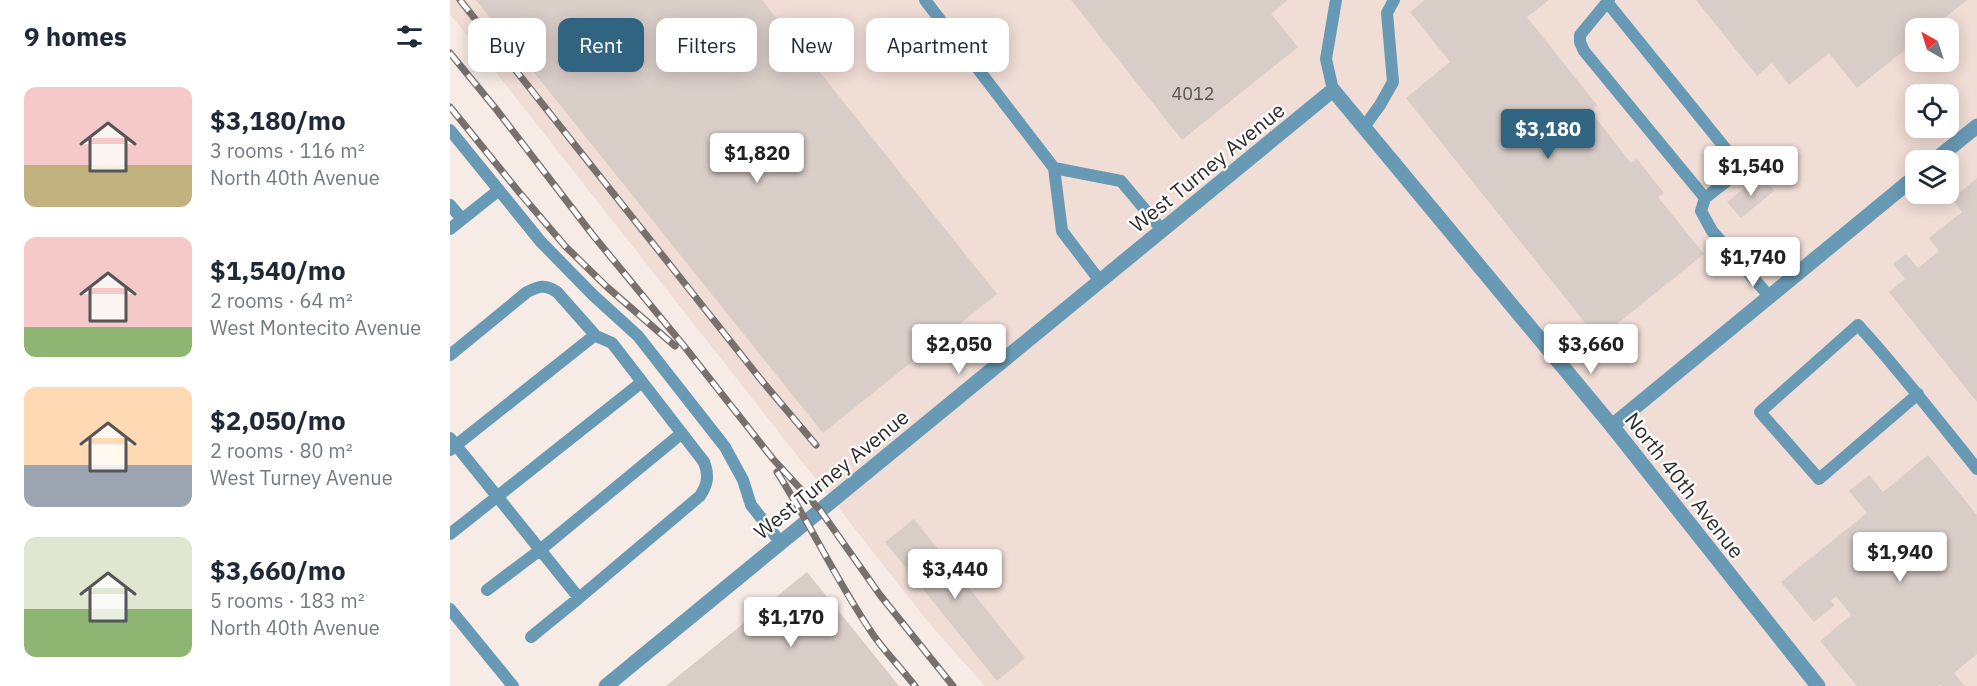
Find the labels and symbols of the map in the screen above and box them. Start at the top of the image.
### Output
north arrow [1905,18,1959,72]
house number: 4012 [1171,82,1215,105]
street label: West Turney Avenue [1124,96,1290,238]
pin: $3,180 [1499,109,1597,160]
pin: $1,820 [708,133,806,184]
pin: $1,540 [1702,146,1800,197]
pin: $1,740 [1704,237,1802,288]
pin: $2,050 [910,324,1008,375]
pin: $3,660 [1542,324,1640,375]
street label: West Turney Avenue [748,403,914,545]
street label: North 40th Avenue [1619,406,1751,564]
pin: $1,940 [1851,532,1949,583]
pin: $3,440 [906,549,1004,600]
pin: $1,170 [742,597,840,648]

